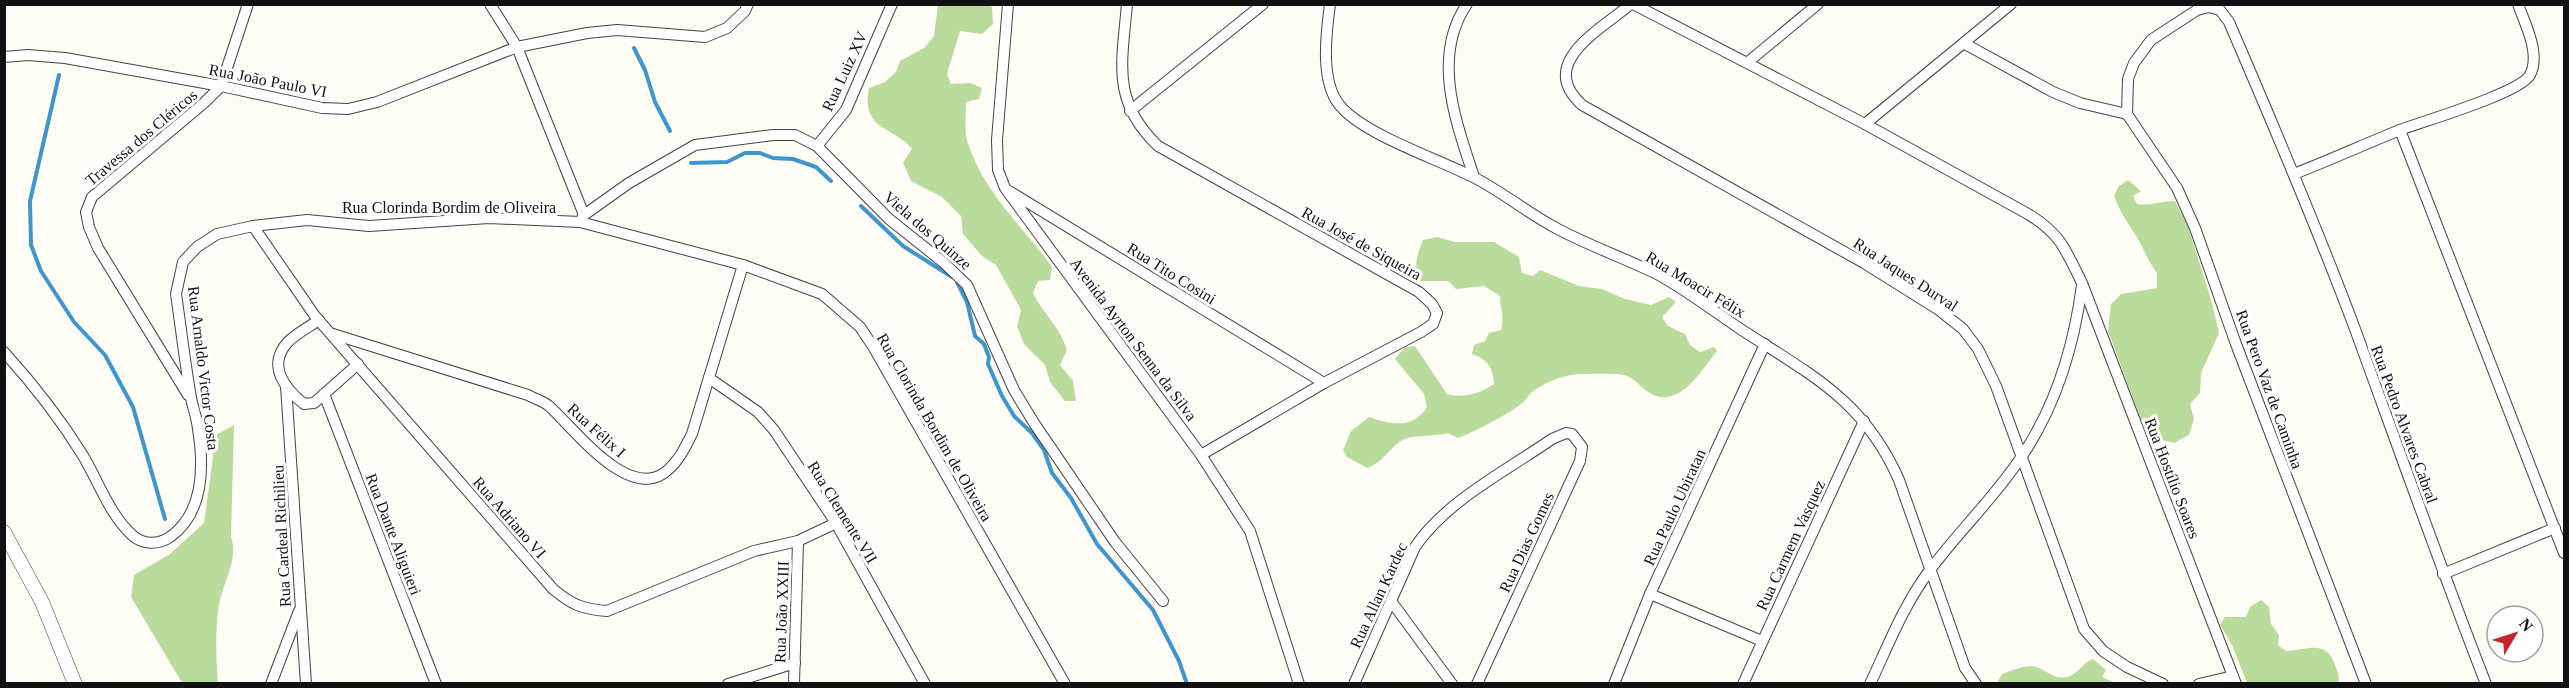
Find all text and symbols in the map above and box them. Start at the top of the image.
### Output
street label: Rua Luiz XV [819,28,871,114]
street label: Rua João Paulo VI [207,61,328,100]
street label: Travessa dos Cléricos [82,86,200,189]
street label: Viela dos Quinze [881,188,975,273]
street label: Rua Clorinda Bordim de Oliveira [342,199,556,216]
street label: Rua José de Siqueira [1299,204,1424,284]
street label: Rua Jaques Durval [1850,234,1962,316]
street label: Rua Tito Cosini [1124,239,1220,308]
street label: Rua Moacir Félix [1643,248,1748,321]
street label: Avenida Ayrton Senna da Silva [1066,255,1200,425]
street label: Rua Arnaldo Victor Costa [185,285,222,451]
street label: Rua Pero Vaz de Caminha [2233,307,2306,471]
street label: Rua Clorinda Bordim de Oliveira [874,330,995,524]
street label: Rua Pedro Alvares Cabral [2368,343,2441,506]
street label: Rua Félix I [564,400,629,461]
street label: Rua Hostílio Soares [2142,415,2203,541]
street label: Rua Paulo Ubiratan [1640,446,1709,568]
street label: Rua Clemente VII [804,458,881,566]
street label: Rua Cardeal Richilieu [269,465,294,607]
street label: Rua Dante Aliguieri [362,471,425,598]
street label: Rua Adriano VI [470,473,549,561]
street label: Rua Carmem Vasquez [1753,477,1829,614]
street label: Rua Dias Gomes [1496,489,1557,595]
street label: Rua Allan Kardec [1347,540,1410,651]
street label: Rua João XXIII [771,561,792,663]
north arrow [2485,604,2545,664]
text: N [2516,615,2537,635]

